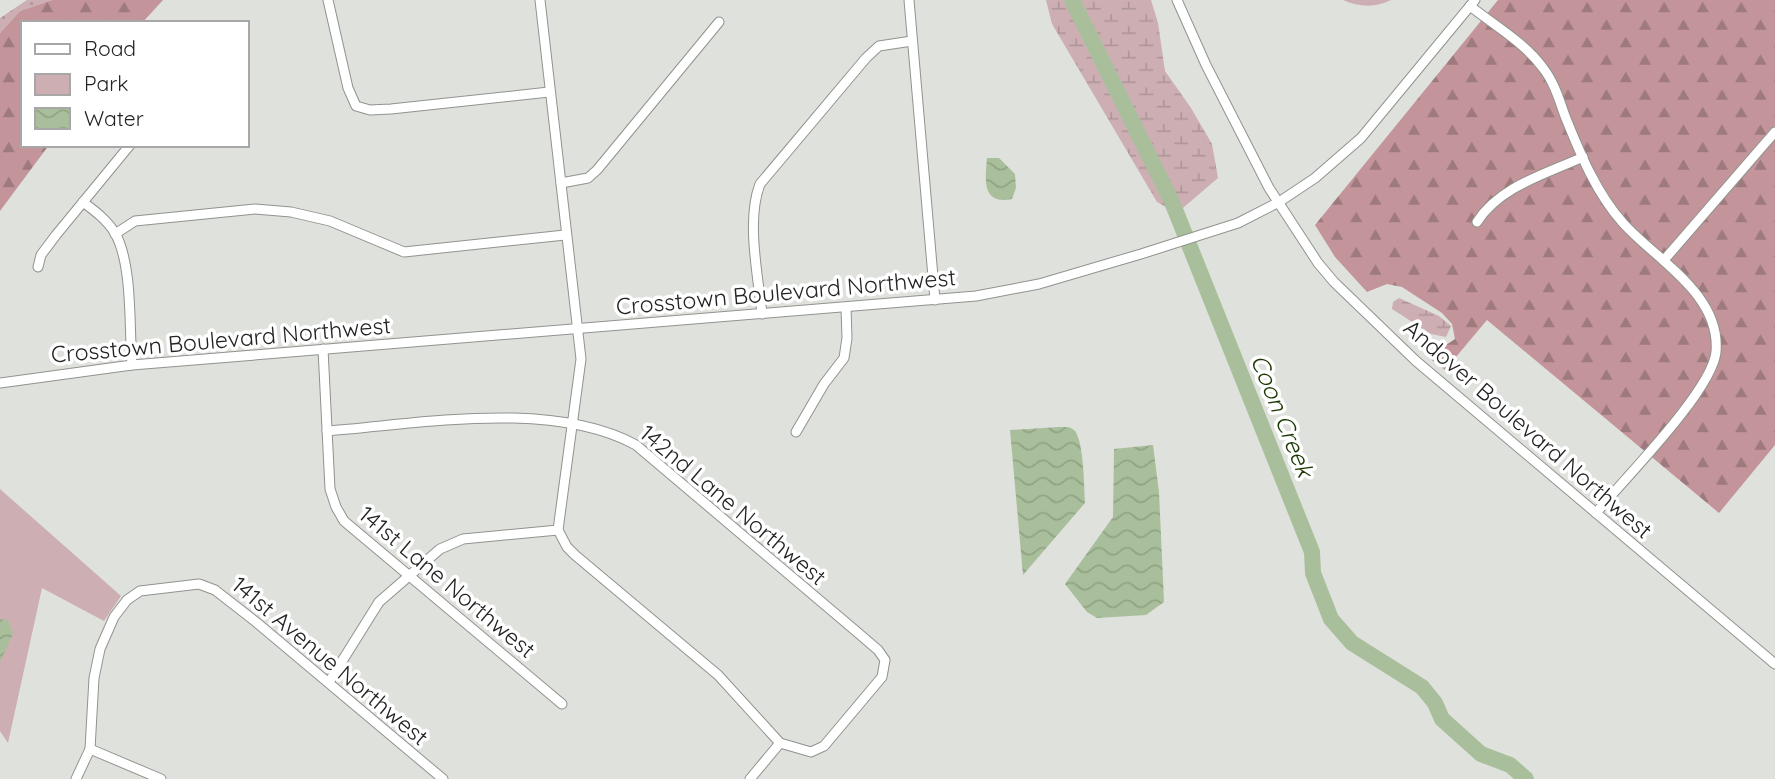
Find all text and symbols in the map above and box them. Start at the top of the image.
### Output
legend [21,21,248,147]
text: Road [84,35,136,61]
text: Park [84,70,128,96]
text: Water [84,105,144,131]
street label: Crosstown Boulevard Northwest [615,262,957,321]
street label: Crosstown Boulevard Northwest [50,310,392,369]
street label: Andover Boulevard Northwest [1398,313,1659,545]
water label: Coon Creek [1245,350,1322,483]
street label: 142nd Lane Northwest [634,418,833,591]
street label: 141st Lane Northwest [353,499,542,664]
street label: 141st Avenue Northwest [226,570,435,751]

